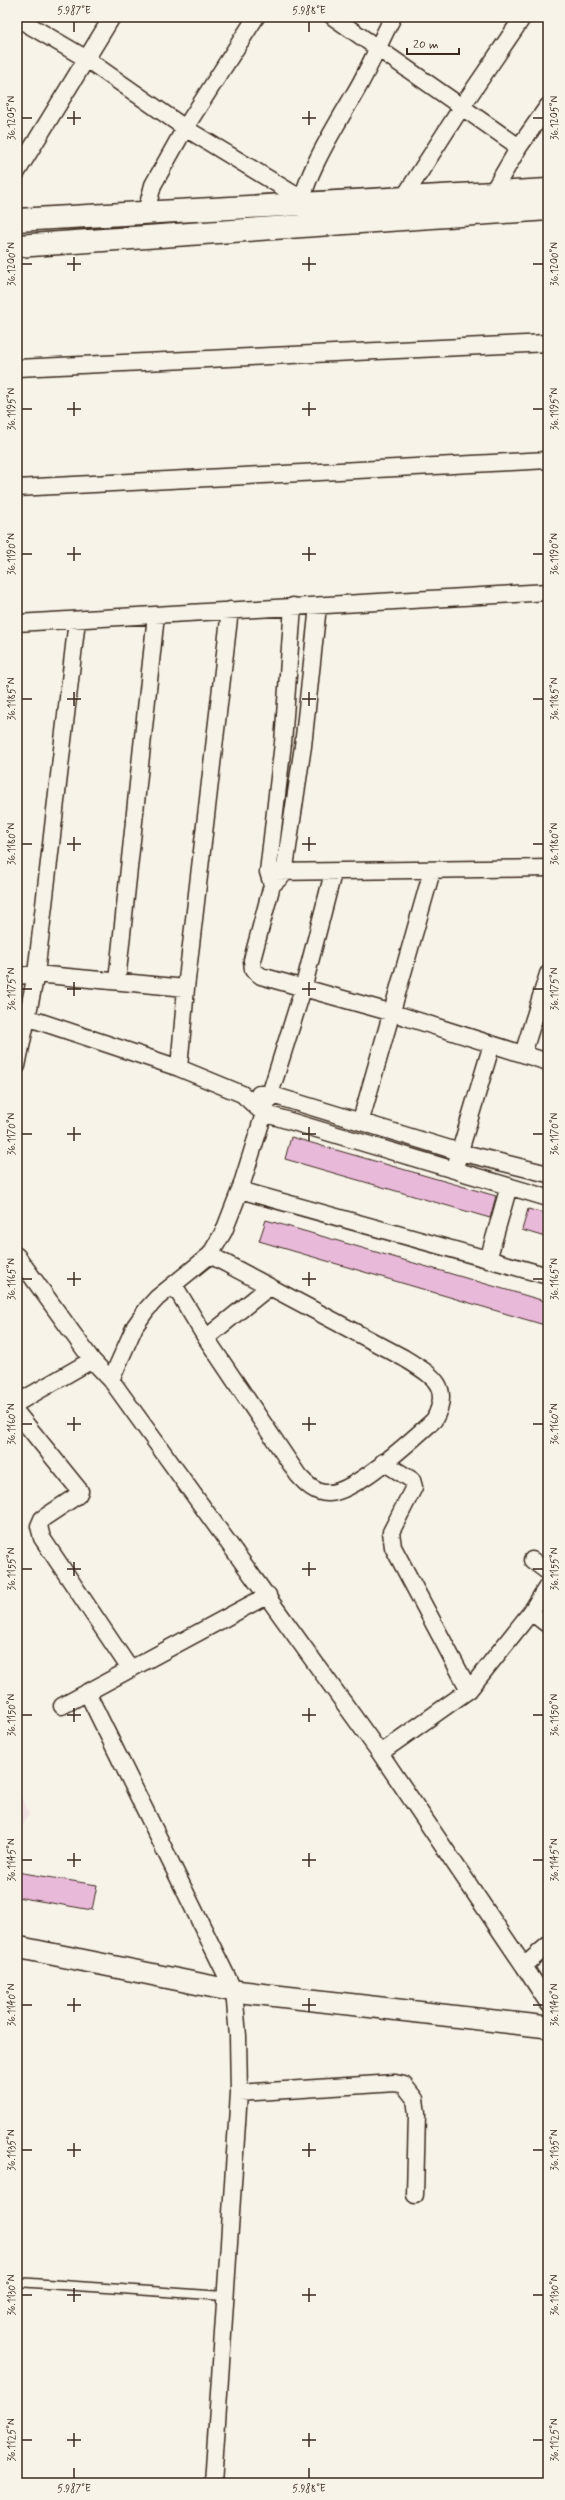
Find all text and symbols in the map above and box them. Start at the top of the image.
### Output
text: 5.987°E [57,4,91,18]
text: 5.988°E [292,4,326,18]
scale bar [407,30,459,56]
text: 20 m [413,37,439,53]
text: 36.1205°N [5,96,19,140]
text: 36.1205°N [548,96,562,140]
text: 36.1200°N [5,242,19,286]
text: 36.1200°N [548,242,562,286]
text: 36.1195°N [5,387,19,430]
text: 36.1195°N [548,387,562,430]
text: 36.1190°N [5,533,19,575]
text: 36.1190°N [548,533,562,575]
text: 36.1185°N [5,677,19,720]
text: 36.1185°N [548,677,562,720]
text: 36.1180°N [5,823,19,865]
text: 36.1180°N [548,823,562,865]
text: 36.1175°N [5,967,19,1010]
text: 36.1175°N [548,967,562,1010]
text: 36.1170°N [5,1112,19,1155]
text: 36.1170°N [548,1112,562,1155]
text: 36.1165°N [5,1258,19,1300]
text: 36.1165°N [548,1258,562,1300]
text: 36.1160°N [5,1403,19,1445]
text: 36.1160°N [548,1403,562,1445]
text: 36.1155°N [5,1547,19,1590]
text: 36.1155°N [548,1547,562,1590]
text: 36.1150°N [5,1693,19,1736]
text: 36.1150°N [548,1693,562,1736]
text: 36.1145°N [5,1838,19,1882]
text: 36.1145°N [548,1838,562,1882]
text: 36.1140°N [5,1983,19,2026]
text: 36.1140°N [548,1983,562,2026]
text: 36.1135°N [5,2129,19,2171]
text: 36.1135°N [548,2129,562,2171]
text: 36.1130°N [5,2274,19,2315]
text: 36.1130°N [548,2274,562,2315]
text: 36.1125°N [5,2418,19,2462]
text: 36.1125°N [548,2418,562,2462]
text: 5.987°E [57,2482,91,2496]
text: 5.988°E [292,2482,326,2496]

